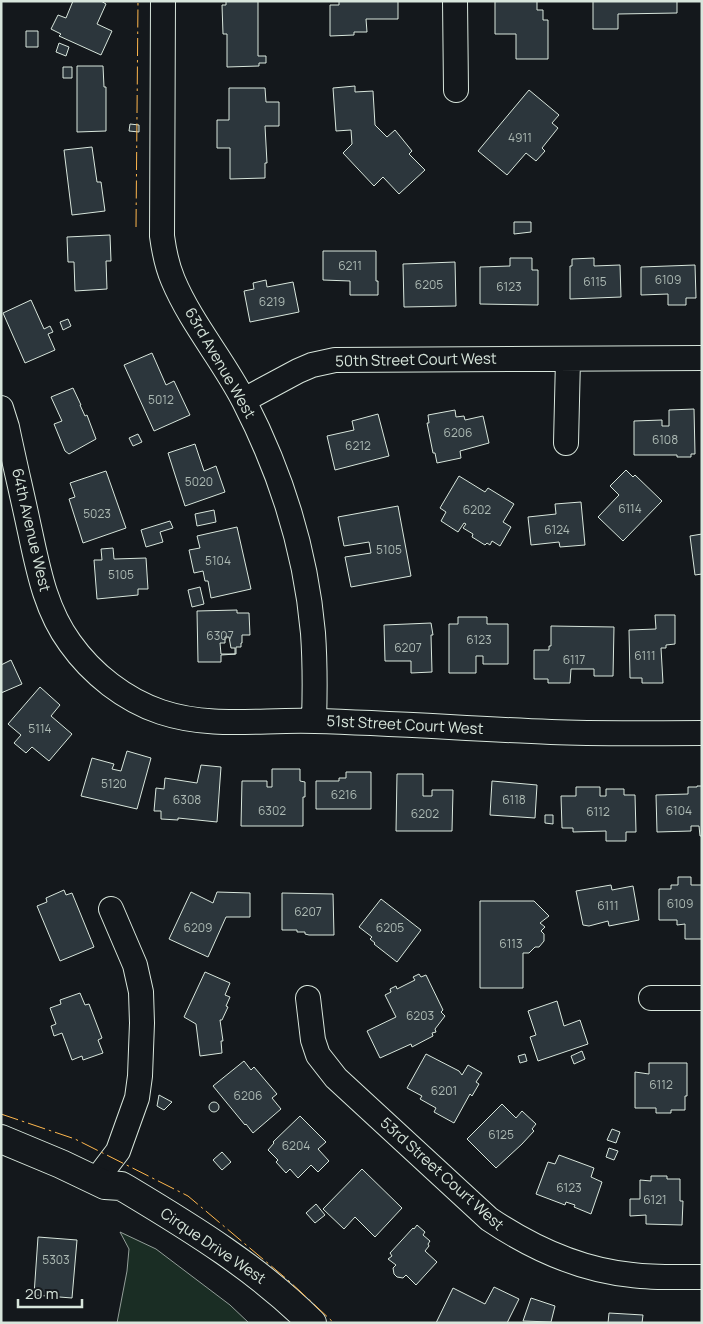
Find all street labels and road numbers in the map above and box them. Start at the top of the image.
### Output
street label: 63rd Avenue West [180,303,261,422]
street label: 50th Street Court West [335,348,497,371]
street label: 64th Avenue West [7,466,56,594]
street label: 51st Street Court West [326,710,484,739]
street label: 53rd Street Court West [376,1112,509,1235]
street label: Cirque Drive West [156,1202,270,1289]

